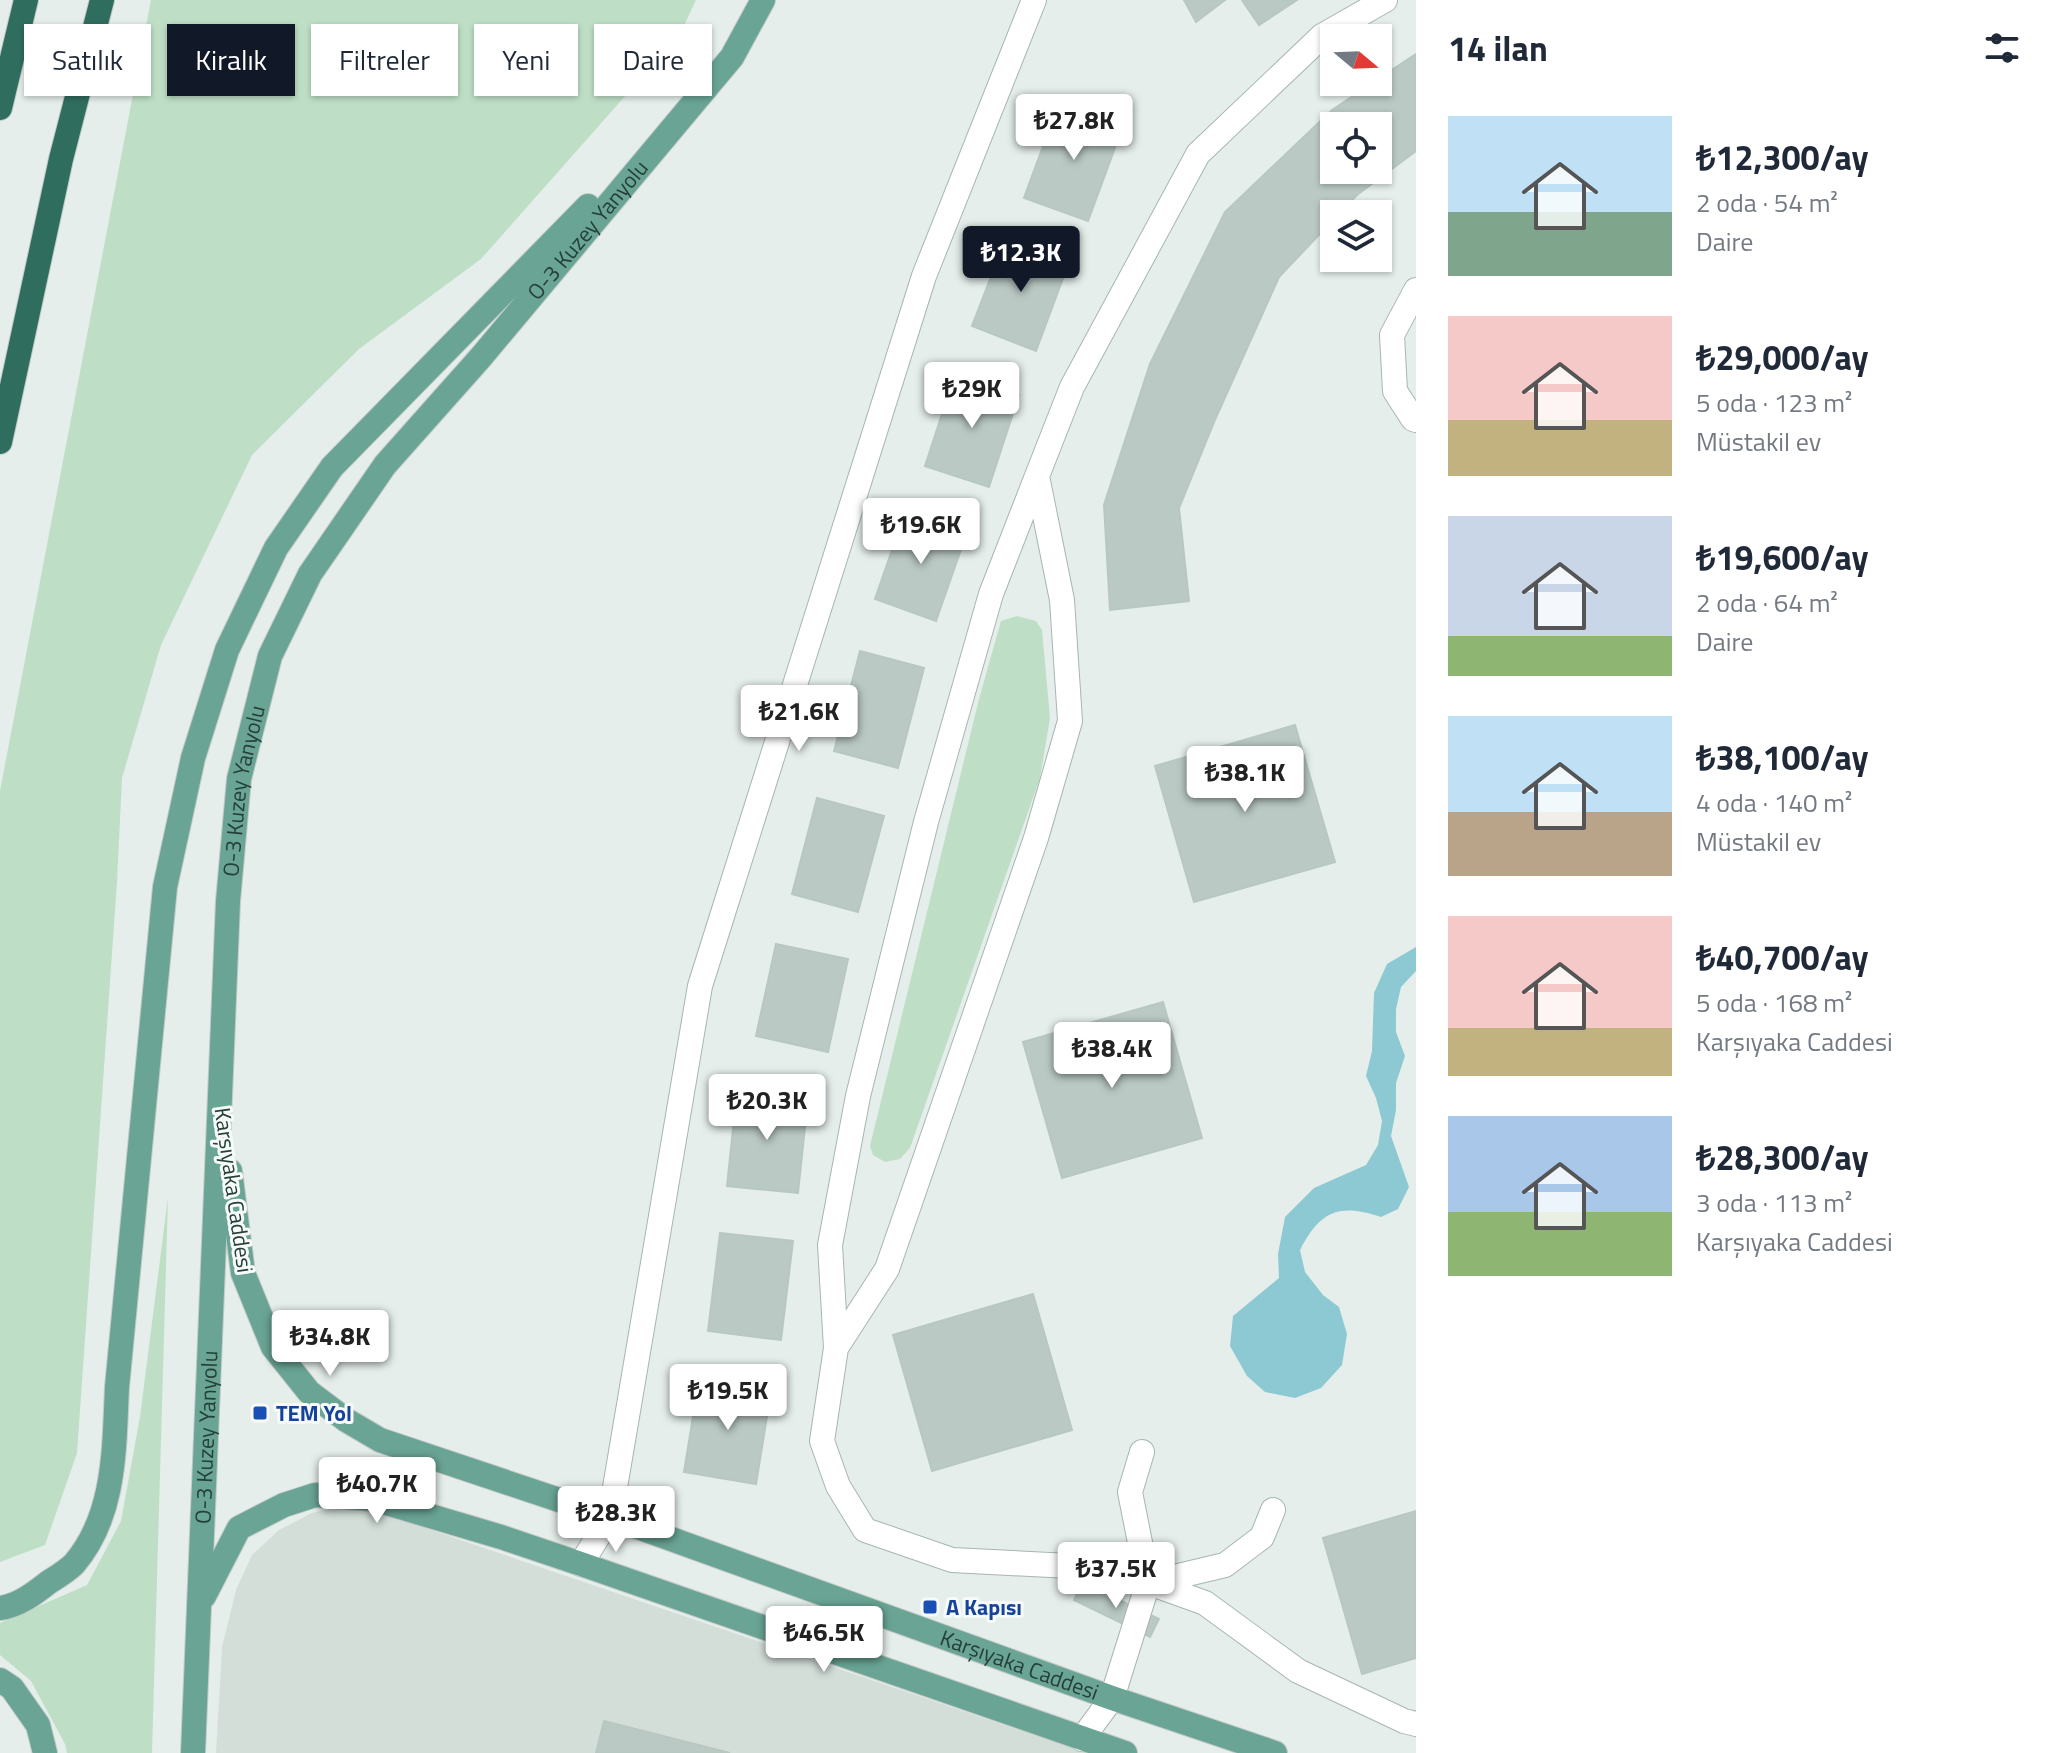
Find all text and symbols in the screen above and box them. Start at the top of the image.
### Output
text: 14 ilan [1448,22,1548,74]
chip: Satılık [24,24,151,96]
chip: Kiralık [167,24,295,96]
chip: Filtreler [311,24,458,96]
chip: Yeni [474,24,578,96]
chip: Daire [594,24,712,96]
north arrow [1320,24,1392,96]
map controls [1320,24,1392,272]
icon: filters [1980,26,2024,70]
pin: ₺27.8K [1009,94,1139,162]
text: ₺27.8K [1034,100,1114,139]
button: locate [1320,112,1392,184]
text: ₺12,300/ay [1696,131,1869,183]
icon: home [1512,148,1608,244]
street label: O-3 Kuzey Yanyolu [519,152,656,307]
text: 2 oda · 54 m² [1696,183,1838,222]
button: layers [1320,200,1392,272]
text: Daire [1696,222,1753,261]
pin: ₺12.3K [956,226,1086,294]
text: ₺12.3K [981,232,1061,271]
text: ₺29,000/ay [1696,331,1869,383]
icon: home [1512,348,1608,444]
pin: ₺29K [925,362,1019,430]
text: ₺29K [942,368,1002,407]
text: 5 oda · 123 m² [1696,383,1852,422]
text: Müstakil ev [1696,422,1821,461]
pin: ₺19.6K [856,498,986,566]
text: ₺19.6K [881,504,961,543]
text: ₺19,600/ay [1696,531,1869,583]
icon: home [1512,548,1608,644]
text: 2 oda · 64 m² [1696,583,1838,622]
text: Daire [1696,622,1753,661]
pin: ₺21.6K [734,685,864,753]
text: ₺21.6K [759,691,839,730]
street label: O-3 Kuzey Yanyolu [213,702,274,878]
text: ₺38,100/ay [1696,731,1869,783]
pin: ₺38.1K [1180,746,1310,814]
icon: home [1512,748,1608,844]
text: ₺38.1K [1205,752,1285,791]
text: 4 oda · 140 m² [1696,783,1852,822]
text: Müstakil ev [1696,822,1821,861]
text: ₺40,700/ay [1696,931,1869,983]
icon: home [1512,948,1608,1044]
text: 5 oda · 168 m² [1696,983,1852,1022]
pin: ₺38.4K [1047,1022,1177,1090]
text: Karşıyaka Caddesi [1696,1022,1893,1061]
text: ₺38.4K [1072,1028,1152,1067]
pin: ₺20.3K [702,1074,832,1142]
text: ₺20.3K [727,1080,807,1119]
street label: Karşıyaka Caddesi [206,1105,262,1275]
text: ₺28,300/ay [1696,1131,1869,1183]
icon: home [1512,1148,1608,1244]
text: 3 oda · 113 m² [1696,1183,1852,1222]
text: Karşıyaka Caddesi [1696,1222,1893,1261]
pin: ₺34.8K [265,1310,395,1378]
text: ₺34.8K [290,1316,370,1355]
street label: O-3 Kuzey Yanyolu [185,1350,227,1525]
pin: ₺19.5K [663,1364,793,1432]
text: ₺19.5K [688,1370,768,1409]
place label: TEM Yol [276,1396,352,1430]
marker: TEM Yol [251,1404,269,1422]
pin: ₺40.7K [312,1457,442,1525]
text: ₺40.7K [337,1463,417,1502]
pin: ₺28.3K [551,1486,681,1554]
text: ₺28.3K [576,1492,656,1531]
pin: ₺37.5K [1051,1542,1181,1610]
text: ₺37.5K [1076,1548,1156,1587]
place label: A Kapısı [946,1590,1022,1624]
marker: A Kapısı [921,1598,939,1616]
pin: ₺46.5K [759,1606,889,1674]
text: ₺46.5K [784,1612,864,1651]
street label: Karşıyaka Caddesi [935,1620,1104,1709]

